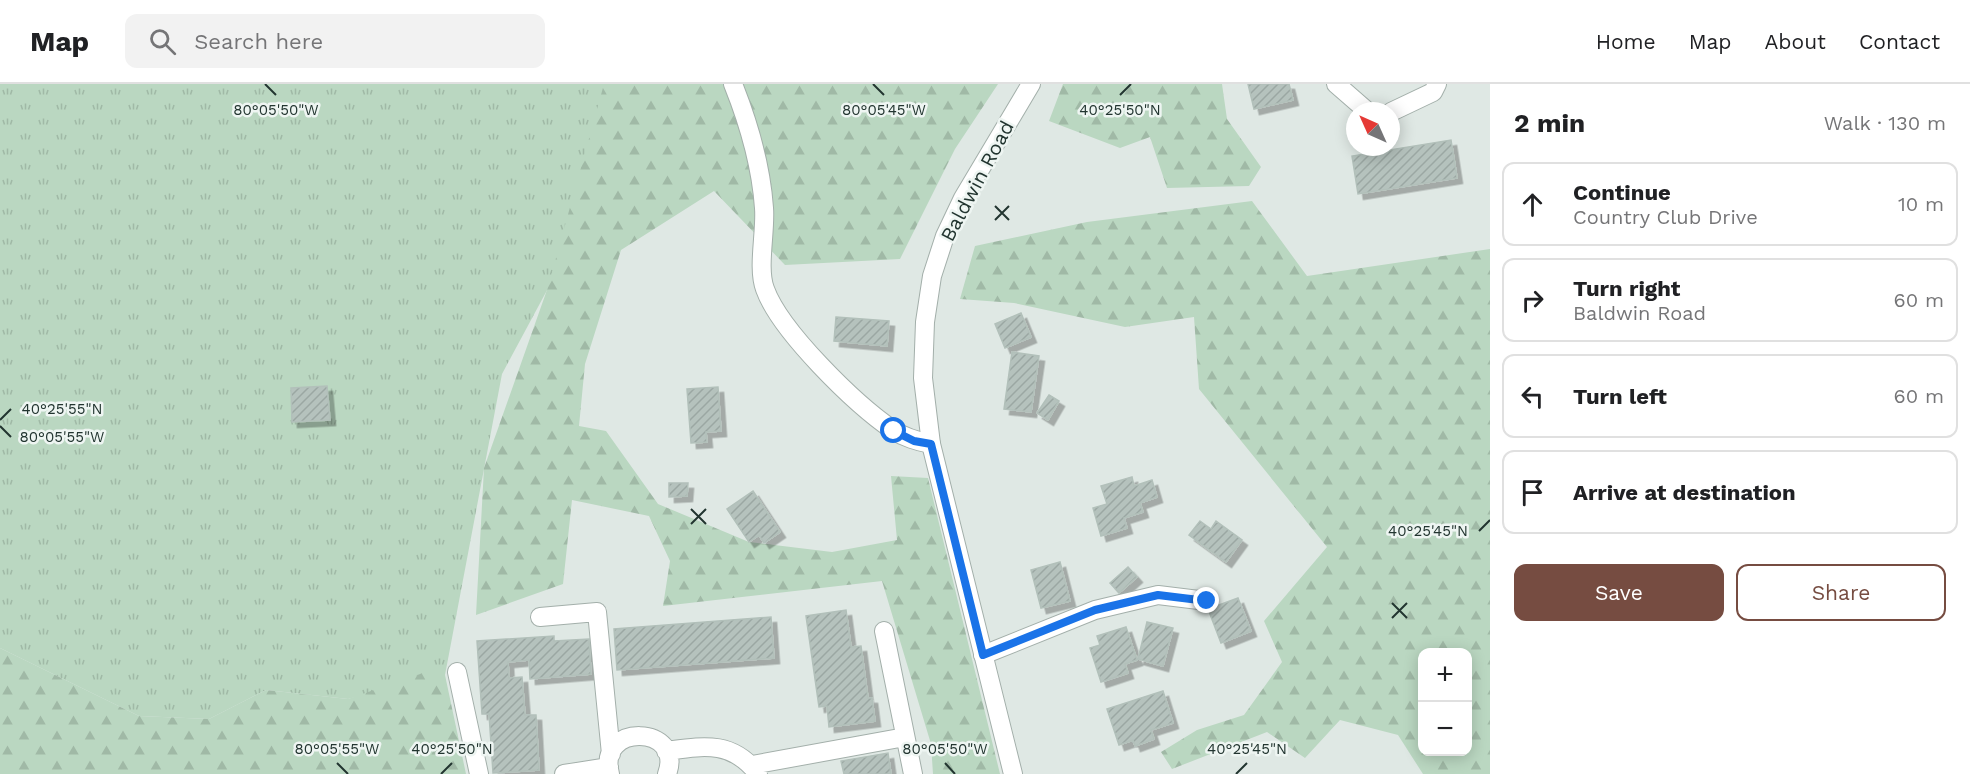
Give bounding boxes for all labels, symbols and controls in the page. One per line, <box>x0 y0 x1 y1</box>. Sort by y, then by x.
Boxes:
search box <box>125 14 545 68</box>
text: Map <box>30 25 89 58</box>
icon: search <box>146 25 179 58</box>
text: Search here <box>194 29 323 54</box>
text: Home <box>1596 29 1656 54</box>
text: Map <box>1689 29 1732 54</box>
text: About <box>1765 29 1826 54</box>
text: Contact <box>1859 29 1940 54</box>
text: 80°05'50"W <box>233 101 319 119</box>
text: 80°05'45"W <box>842 101 926 119</box>
text: 40°25'50"N <box>1079 101 1161 119</box>
north arrow <box>1346 102 1400 156</box>
text: 2 min <box>1514 108 1585 138</box>
text: Walk · 130 m <box>1824 111 1946 135</box>
street label: Baldwin Road <box>935 117 1019 245</box>
text: Continue <box>1573 180 1671 205</box>
icon: ahead <box>1516 188 1549 221</box>
text: 10 m <box>1898 192 1944 216</box>
text: Country Club Drive <box>1573 205 1758 229</box>
text: Turn right <box>1573 276 1680 301</box>
icon: right <box>1516 284 1549 317</box>
text: 60 m <box>1894 288 1944 312</box>
text: Baldwin Road <box>1573 301 1706 325</box>
icon: left <box>1516 380 1549 413</box>
text: Turn left <box>1573 384 1667 409</box>
text: 60 m <box>1894 384 1944 408</box>
text: 40°25'55"N <box>22 400 102 418</box>
route start <box>880 417 906 443</box>
text: 80°05'55"W <box>20 428 104 446</box>
icon: arrive <box>1516 476 1549 509</box>
text: Arrive at destination <box>1573 480 1796 505</box>
text: 40°25'45"N <box>1388 522 1468 540</box>
button: Save <box>1514 564 1724 621</box>
button: Share <box>1736 564 1946 621</box>
route end <box>1193 587 1219 613</box>
map controls <box>1418 648 1472 756</box>
button: + <box>1418 648 1472 702</box>
button: − <box>1418 702 1472 756</box>
text: 80°05'55"W <box>295 740 379 758</box>
text: 40°25'50"N <box>411 740 493 758</box>
text: 80°05'50"W <box>902 740 988 758</box>
text: 40°25'45"N <box>1207 740 1287 758</box>

